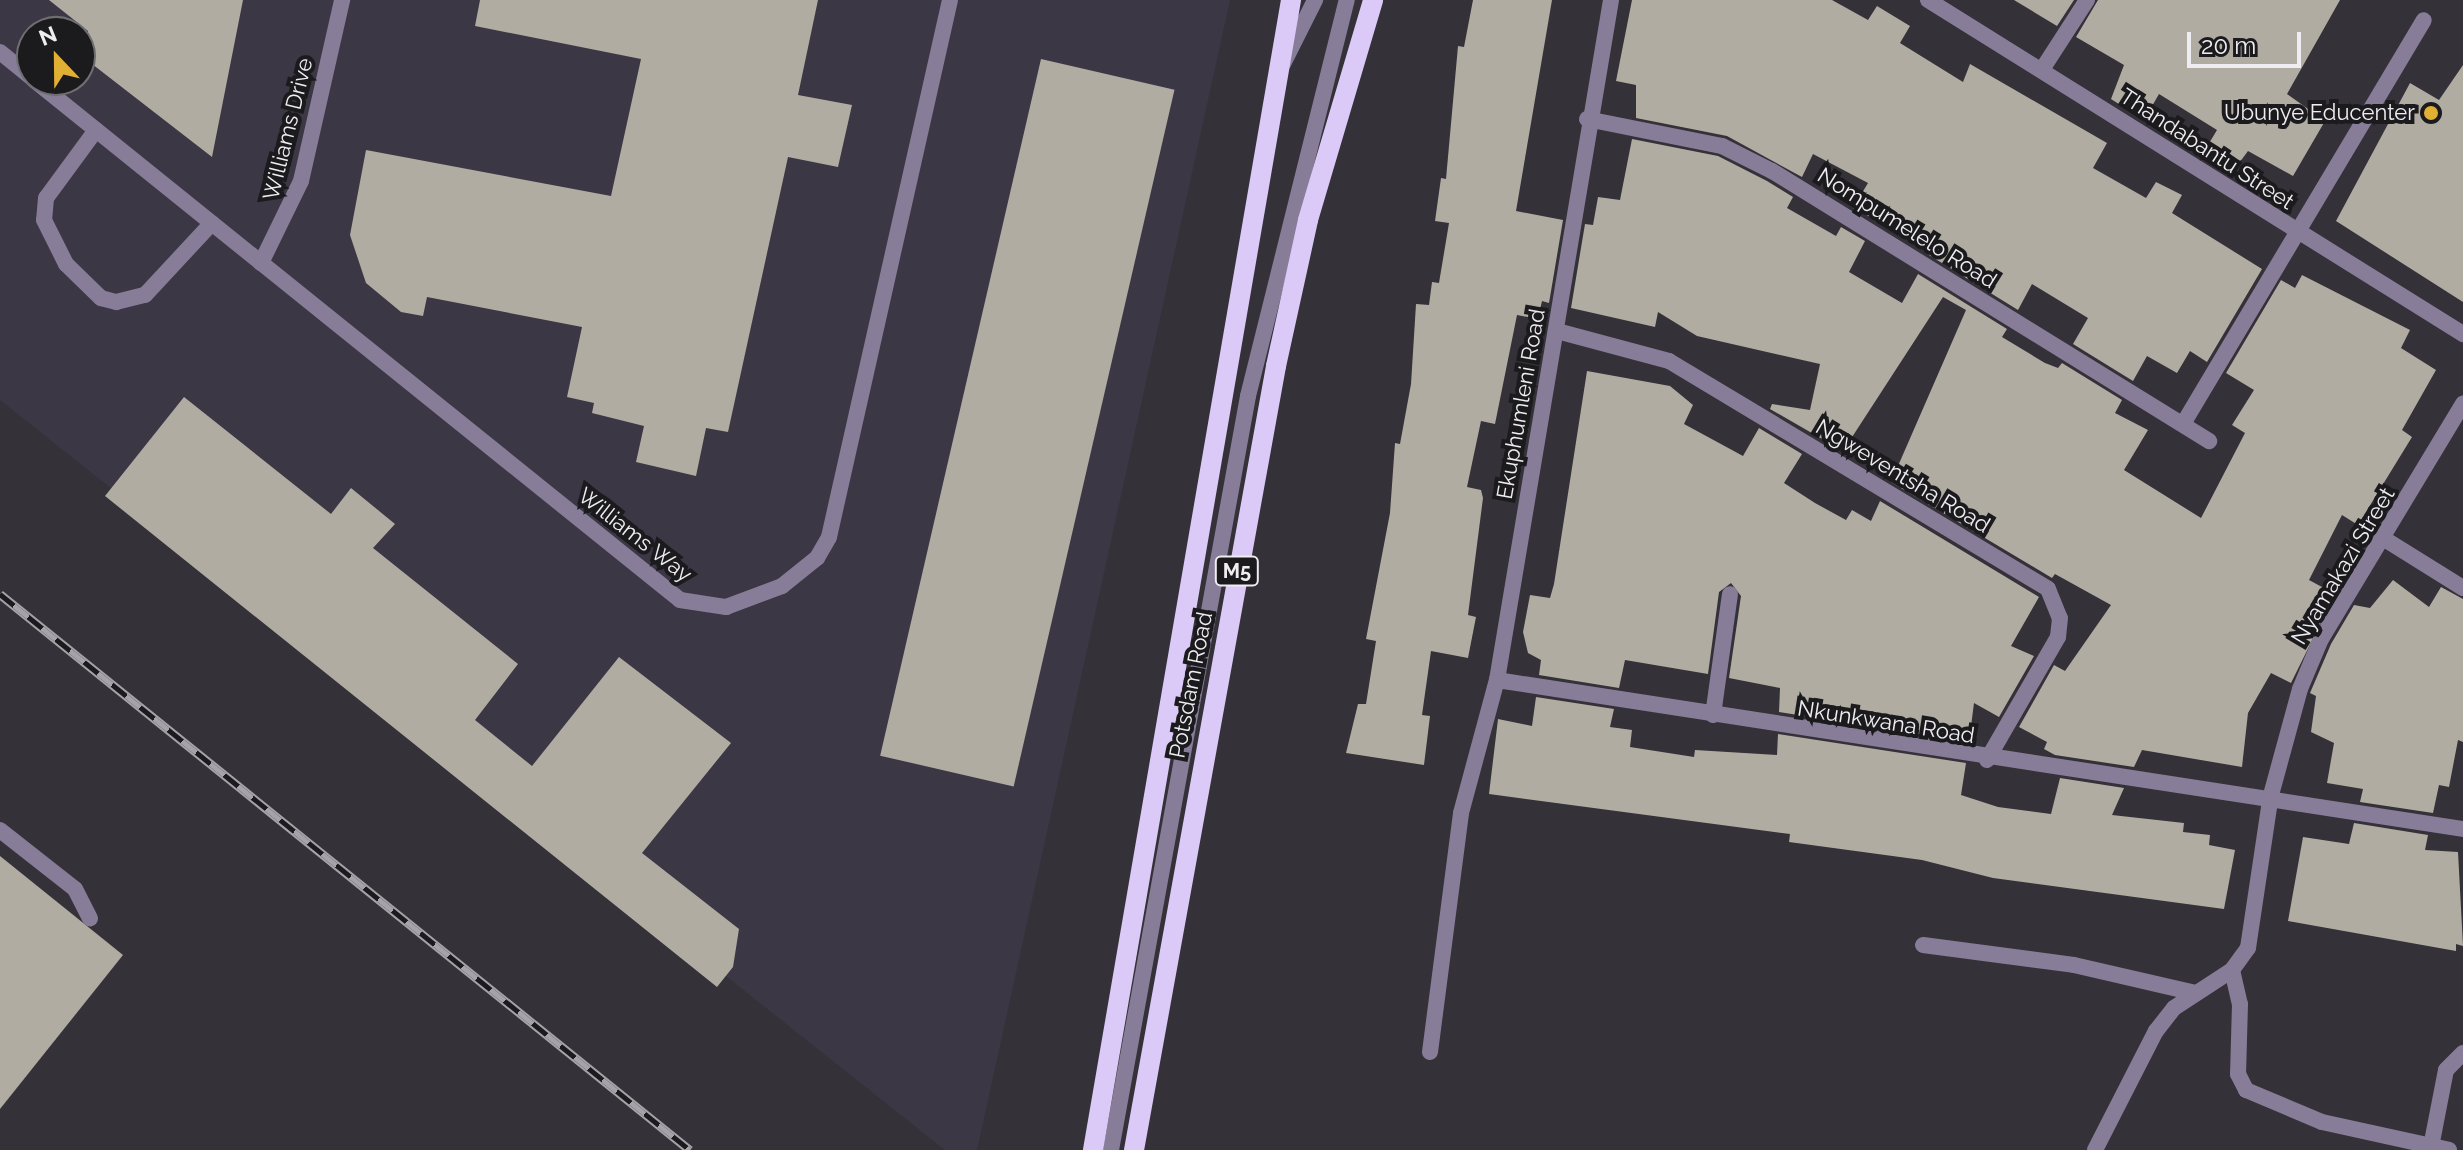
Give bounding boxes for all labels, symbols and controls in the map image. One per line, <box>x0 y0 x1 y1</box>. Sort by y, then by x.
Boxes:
north arrow <box>16 16 96 96</box>
scale bar <box>2191 16 2305 66</box>
text: N <box>35 20 60 51</box>
text: 20 m <box>2201 31 2256 60</box>
street label: Williams Drive <box>258 55 318 203</box>
street label: Thandabantu Street <box>2115 83 2299 215</box>
place label: Ubunye Educenter <box>2224 100 2415 126</box>
marker: Ubunye Educenter <box>2422 104 2440 122</box>
street label: Nompumelelo Road <box>1813 162 2001 294</box>
street label: Ekuphumleni Road <box>1491 307 1551 501</box>
street label: Ngweventsha Road <box>1811 414 1995 538</box>
street label: Williams Way <box>572 482 698 588</box>
street label: Nyamakazi Street <box>2286 483 2400 649</box>
road number: M5 <box>1213 555 1261 587</box>
street label: Potsdam Road <box>1164 610 1218 760</box>
street label: Nkunkwana Road <box>1796 695 1976 749</box>

